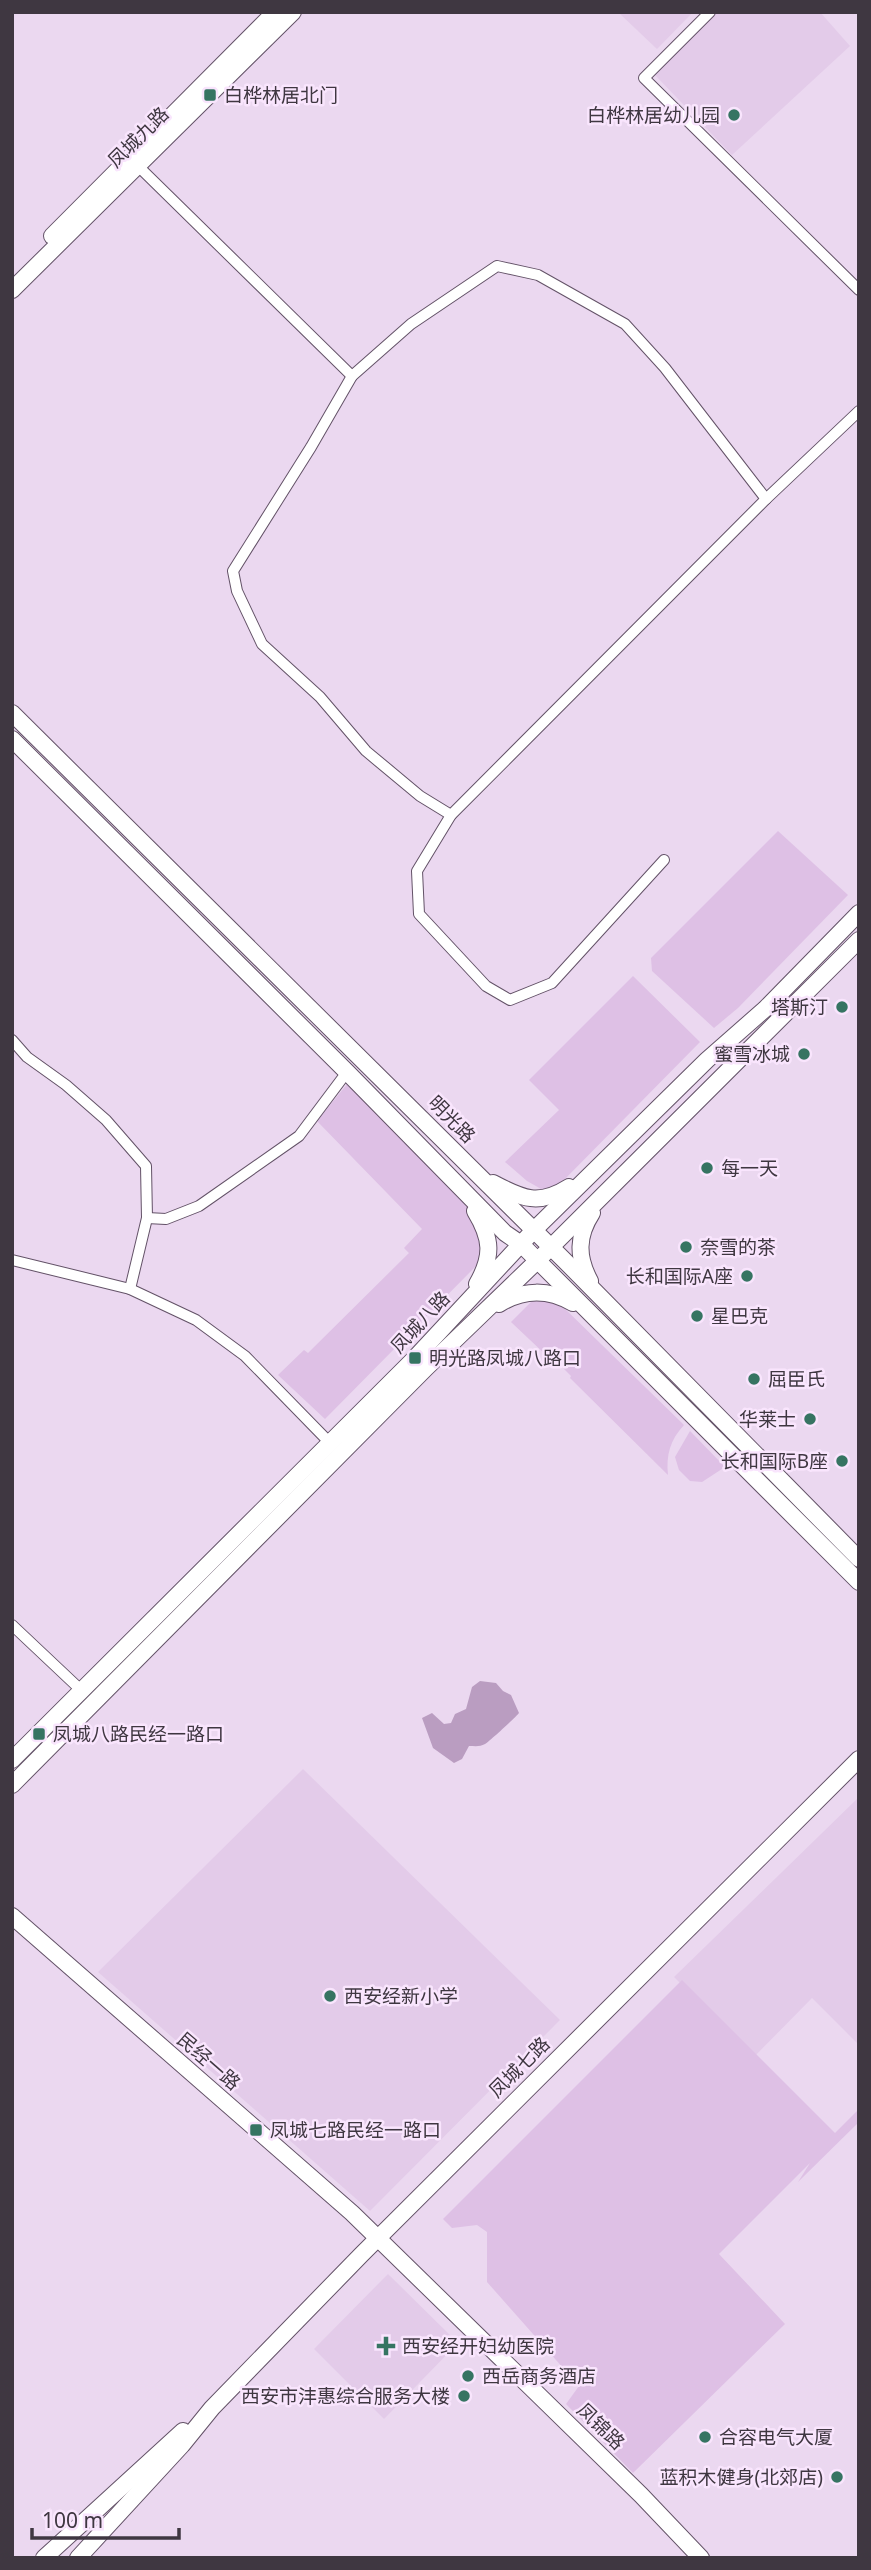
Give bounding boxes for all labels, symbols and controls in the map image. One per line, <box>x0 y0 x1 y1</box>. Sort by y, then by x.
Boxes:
place label: 白桦林居北门 <box>224 82 338 108</box>
marker: 白桦林居北门 <box>202 87 218 103</box>
street label: 凤城九路 <box>102 101 174 173</box>
place label: 白桦林居幼儿园 <box>587 102 720 128</box>
marker: 白桦林居幼儿园 <box>726 107 742 123</box>
place label: 塔斯汀 <box>771 994 828 1020</box>
marker: 塔斯汀 <box>834 999 850 1015</box>
place label: 蜜雪冰城 <box>714 1041 790 1067</box>
marker: 蜜雪冰城 <box>796 1046 812 1062</box>
street label: 明光路 <box>423 1090 481 1148</box>
place label: 每一天 <box>721 1155 778 1181</box>
marker: 每一天 <box>699 1160 715 1176</box>
place label: 奈雪的茶 <box>700 1234 776 1260</box>
marker: 奈雪的茶 <box>678 1239 694 1255</box>
place label: 长和国际A座 <box>626 1263 733 1289</box>
marker: 长和国际A座 <box>739 1268 755 1284</box>
street label: 凤城八路 <box>385 1285 455 1359</box>
place label: 星巴克 <box>711 1303 768 1329</box>
marker: 星巴克 <box>689 1308 705 1324</box>
place label: 明光路凤城八路口 <box>429 1345 581 1371</box>
marker: 明光路凤城八路口 <box>407 1350 423 1366</box>
place label: 屈臣氏 <box>768 1366 825 1392</box>
marker: 屈臣氏 <box>746 1371 762 1387</box>
place label: 华莱士 <box>739 1406 796 1432</box>
marker: 华莱士 <box>802 1411 818 1427</box>
place label: 长和国际B座 <box>721 1448 828 1474</box>
marker: 长和国际B座 <box>834 1453 850 1469</box>
place label: 凤城八路民经一路口 <box>53 1721 224 1747</box>
marker: 凤城八路民经一路口 <box>31 1726 47 1742</box>
place label: 西安经新小学 <box>344 1983 458 2009</box>
marker: 西安经新小学 <box>322 1988 338 2004</box>
street label: 民经一路 <box>172 2026 246 2096</box>
street label: 凤城七路 <box>483 2031 555 2103</box>
place label: 凤城七路民经一路口 <box>270 2117 441 2143</box>
marker: 凤城七路民经一路口 <box>248 2122 264 2138</box>
place label: 西安经开妇幼医院 <box>402 2333 554 2359</box>
marker: 西安经开妇幼医院 <box>376 2336 396 2356</box>
place label: 西岳商务酒店 <box>482 2363 596 2389</box>
marker: 西岳商务酒店 <box>460 2368 476 2384</box>
place label: 西安市沣惠综合服务大楼 <box>241 2383 450 2409</box>
marker: 西安市沣惠综合服务大楼 <box>456 2388 472 2404</box>
street label: 凤锦路 <box>571 2397 631 2455</box>
place label: 合容电气大厦 <box>719 2424 833 2450</box>
marker: 合容电气大厦 <box>697 2429 713 2445</box>
place label: 蓝积木健身(北郊店) <box>660 2464 823 2490</box>
marker: 蓝积木健身(北郊店) <box>829 2469 845 2485</box>
scale bar <box>32 2496 178 2540</box>
text: 100 m <box>42 2506 103 2534</box>

